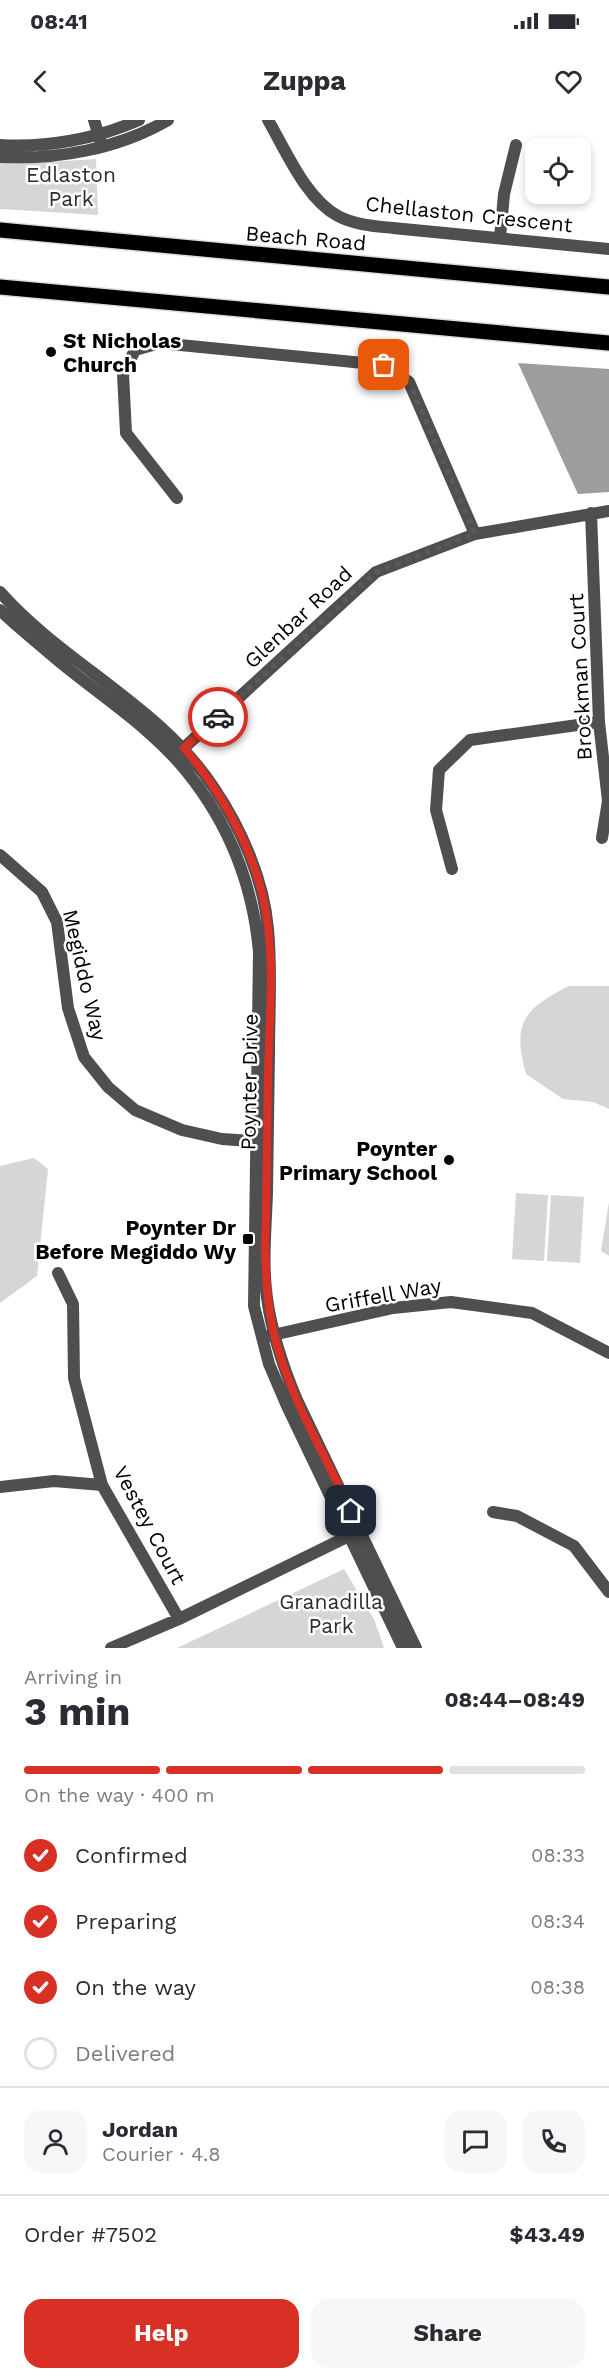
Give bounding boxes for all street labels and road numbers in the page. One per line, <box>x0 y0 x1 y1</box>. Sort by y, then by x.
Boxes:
street label: Chellaston Crescent <box>364 191 574 237</box>
street label: Beach Road <box>245 220 367 256</box>
street label: Glenbar Road <box>239 561 357 673</box>
street label: Brockman Court <box>563 593 597 761</box>
street label: Megiddo Way <box>58 907 112 1043</box>
street label: Poynter Drive <box>235 1013 263 1151</box>
street label: Griffell Way <box>323 1272 443 1318</box>
street label: Vestey Court <box>108 1462 192 1589</box>

